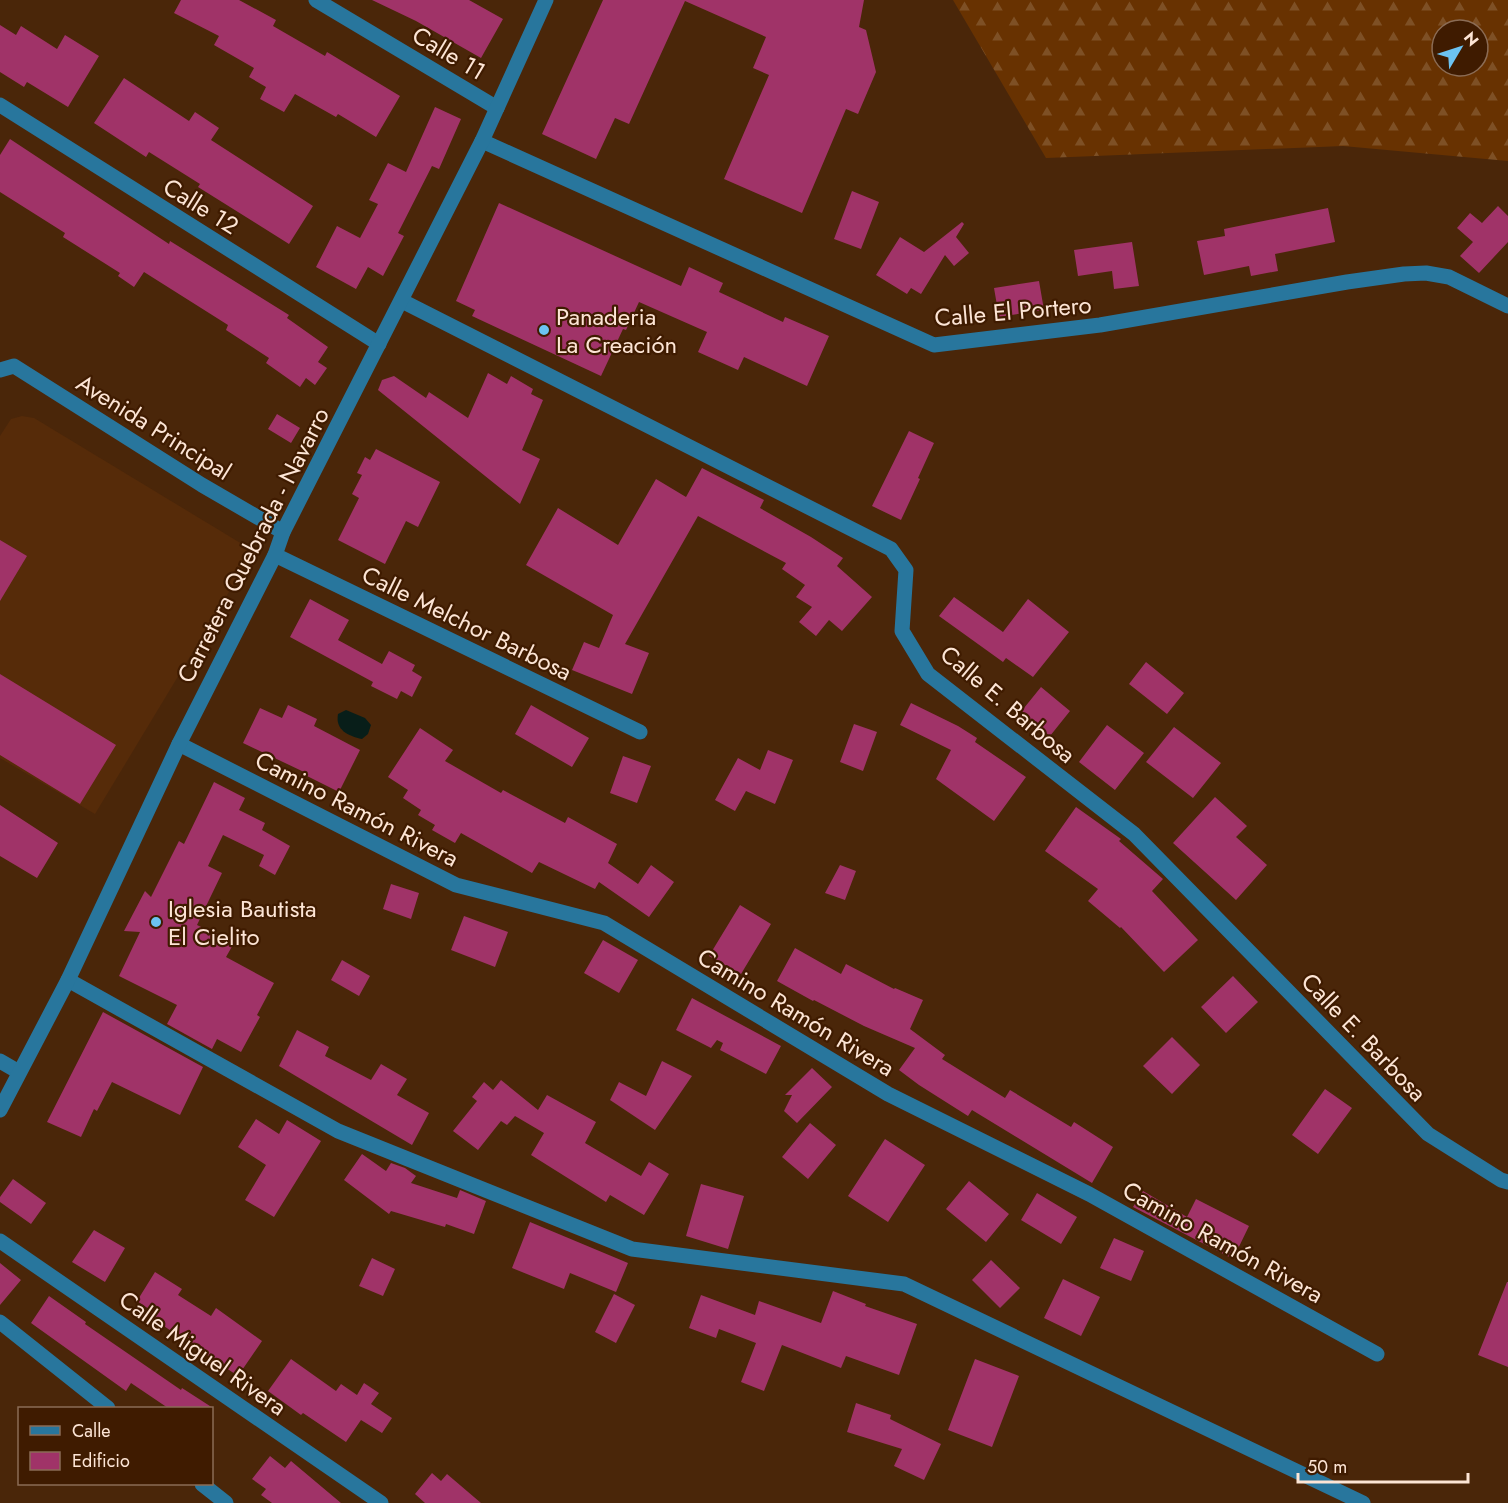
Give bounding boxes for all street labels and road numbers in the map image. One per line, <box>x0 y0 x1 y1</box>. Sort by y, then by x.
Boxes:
street label: Calle 11 <box>406 17 492 89</box>
street label: Calle 12 <box>157 169 245 243</box>
street label: Calle El Portero <box>933 287 1093 335</box>
street label: Avenida Principal <box>70 365 238 489</box>
street label: Carretera Quebrada - Navarro <box>168 401 338 689</box>
street label: Calle Melchor Barbosa <box>356 557 578 689</box>
street label: Calle E. Barbosa <box>933 637 1083 771</box>
street label: Camino Ramón Rivera <box>249 742 465 876</box>
street label: Camino Ramón Rivera <box>691 939 901 1085</box>
street label: Calle E. Barbosa <box>1293 965 1435 1109</box>
street label: Camino Ramón Rivera <box>1116 1172 1330 1312</box>
street label: Calle Miguel Rivera <box>112 1282 294 1424</box>

